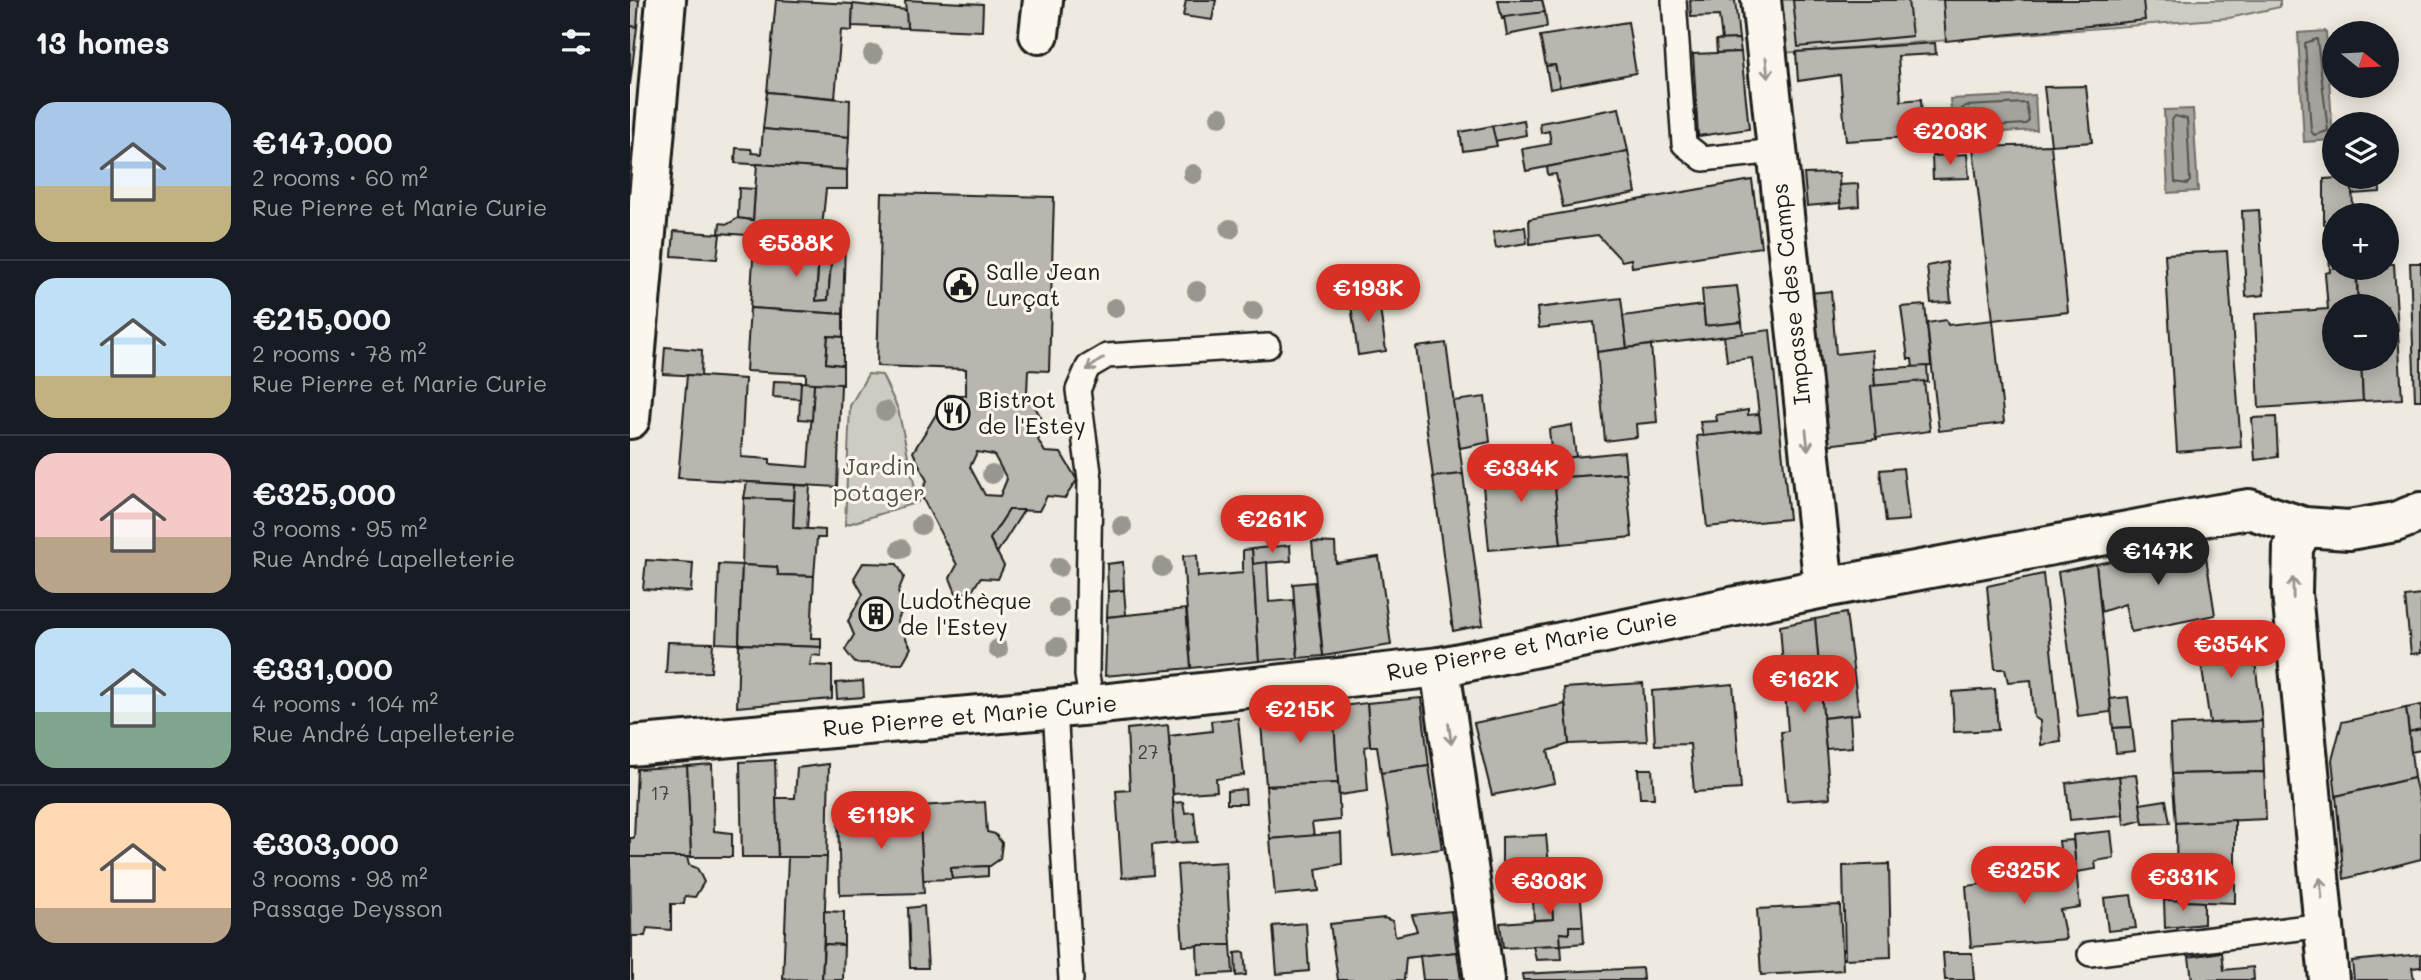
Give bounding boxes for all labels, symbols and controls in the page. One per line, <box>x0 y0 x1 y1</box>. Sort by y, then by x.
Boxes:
north arrow <box>2322 21 2399 98</box>
map controls <box>2322 21 2399 371</box>
text: 13 homes <box>35 22 170 62</box>
icon: filters <box>557 23 595 61</box>
one-way arrow <box>1761 56 1774 79</box>
pin: €203K <box>1901 108 1999 167</box>
button: layers <box>2322 112 2399 189</box>
text: €203K <box>1912 115 1988 145</box>
text: €147,000 <box>252 122 392 162</box>
icon: home <box>91 130 175 214</box>
text: 2 rooms · 60 m² <box>252 162 428 192</box>
street label: Impasse des Camps <box>1763 182 1817 406</box>
text: Rue Pierre et Marie Curie <box>252 192 547 222</box>
button: + <box>2322 203 2399 280</box>
pin: €588K <box>747 219 845 279</box>
text: €588K <box>758 227 834 257</box>
place label: Salle Jean Lurçat <box>986 256 1100 312</box>
pin: €193K <box>1319 264 1417 324</box>
public building icon: Salle Jean Lurçat <box>942 266 980 304</box>
text: €193K <box>1332 272 1404 302</box>
button: − <box>2322 294 2399 371</box>
text: €215,000 <box>252 298 391 338</box>
icon: home <box>91 306 175 390</box>
text: 2 rooms · 78 m² <box>252 338 426 368</box>
one-way arrow <box>1086 356 1105 371</box>
text: Rue Pierre et Marie Curie <box>252 368 547 398</box>
place label: Bistrot de l'Estey <box>978 384 1086 440</box>
restaurant icon: Bistrot de l'Estey <box>934 394 972 432</box>
one-way arrow <box>1800 429 1813 451</box>
pin: €334K <box>1472 444 1570 504</box>
park label: Jardin potager <box>833 451 925 507</box>
text: €334K <box>1483 452 1559 482</box>
text: €325,000 <box>252 473 396 513</box>
icon: home <box>91 481 175 565</box>
pin: €261K <box>1223 496 1321 555</box>
text: €261K <box>1237 503 1307 533</box>
text: 3 rooms · 95 m² <box>252 513 427 543</box>
pin: €147K <box>2109 528 2207 587</box>
text: €147K <box>2122 535 2194 565</box>
text: Rue André Lapelleterie <box>252 543 515 573</box>
one-way arrow <box>2286 577 2300 600</box>
place label: Ludothèque de l'Estey <box>900 585 1032 641</box>
building icon: Ludothèque de l'Estey <box>857 595 895 633</box>
street label: Rue Pierre et Marie Curie <box>1384 601 1680 687</box>
pin: €354K <box>2182 620 2280 680</box>
text: €354K <box>2193 628 2269 658</box>
text: €331,000 <box>252 648 393 688</box>
icon: home <box>91 656 175 740</box>
pin: €162K <box>1755 656 1853 715</box>
text: €162K <box>1769 663 1839 693</box>
pin: €215K <box>1251 686 1349 745</box>
street label: Rue Pierre et Marie Curie <box>822 687 1118 743</box>
text: 4 rooms · 104 m² <box>252 688 438 718</box>
text: €215K <box>1265 693 1335 723</box>
text: Rue André Lapelleterie <box>252 718 515 748</box>
one-way arrow <box>1443 722 1456 745</box>
house number: 27 <box>1137 739 1159 764</box>
house number: 17 <box>650 780 670 805</box>
pin: €119K <box>832 792 930 851</box>
text: €119K <box>847 799 915 829</box>
text: €303,000 <box>252 823 399 863</box>
icon: home <box>91 831 175 915</box>
pin: €325K <box>1975 846 2073 906</box>
pin: €331K <box>2134 853 2232 913</box>
text: €325K <box>1987 854 2061 884</box>
pin: €303K <box>1500 858 1598 917</box>
text: €331K <box>2147 861 2219 891</box>
text: 3 rooms · 98 m² <box>252 863 428 893</box>
text: €303K <box>1511 865 1587 895</box>
one-way arrow <box>2314 877 2327 899</box>
text: Passage Deysson <box>252 893 443 923</box>

